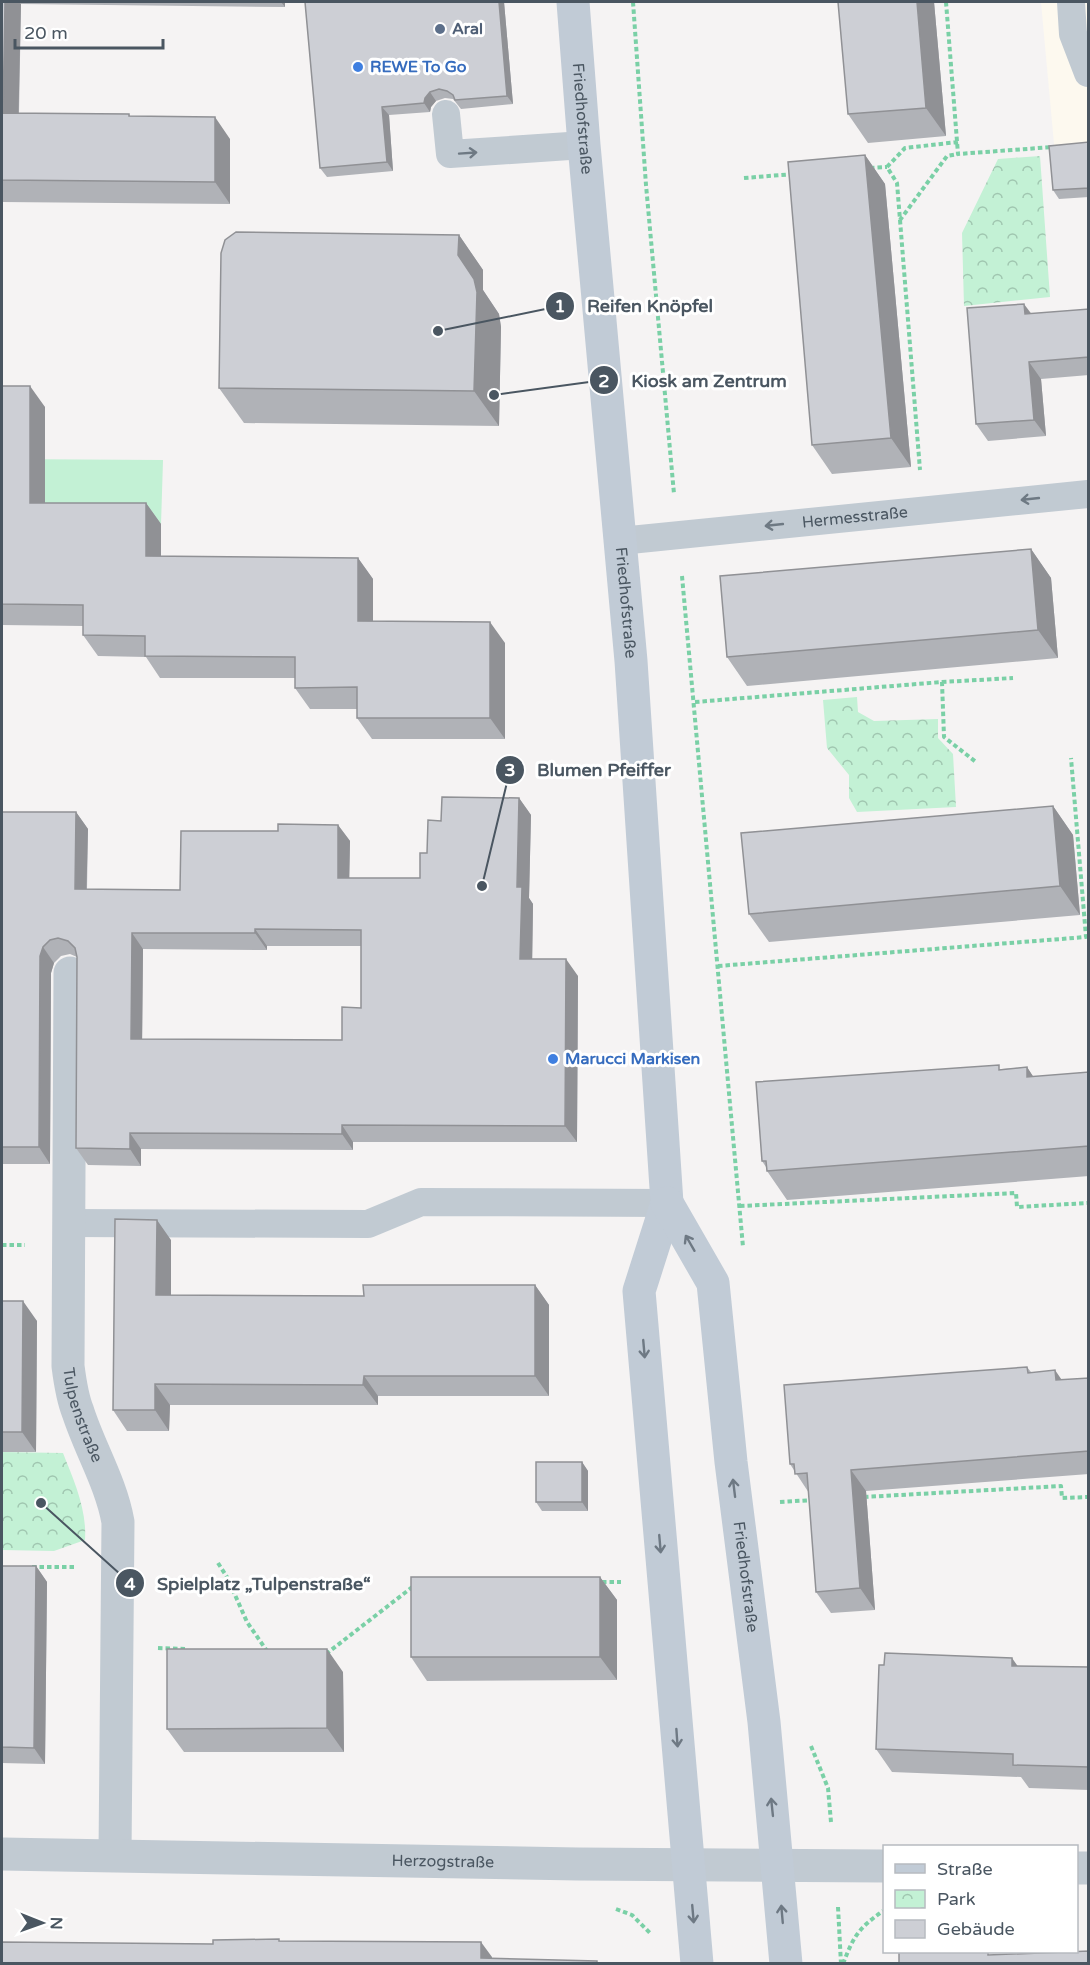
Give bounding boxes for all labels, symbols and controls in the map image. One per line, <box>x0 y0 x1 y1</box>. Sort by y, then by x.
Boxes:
scale bar <box>15 12 164 50</box>
place label: Aral <box>452 19 483 39</box>
text: 20 m <box>24 22 68 44</box>
marker: Aral <box>433 22 447 36</box>
place label: REWE To Go <box>370 57 467 77</box>
marker: REWE To Go <box>351 60 365 74</box>
street label: Friedhofstraße <box>568 62 597 175</box>
one-way arrow <box>457 147 477 158</box>
callout: Reifen Knöpfel <box>545 288 725 324</box>
text: 1 <box>554 295 566 317</box>
text: Reifen Knöpfel <box>587 295 713 317</box>
callout: Kiosk am Zentrum <box>589 362 799 398</box>
text: 2 <box>598 370 610 392</box>
text: Kiosk am Zentrum <box>631 370 787 392</box>
one-way arrow <box>1021 494 1041 505</box>
street label: Hermesstraße <box>801 502 909 533</box>
one-way arrow <box>764 520 784 531</box>
street label: Friedhofstraße <box>611 546 641 659</box>
callout: Blumen Pfeiffer <box>495 752 682 788</box>
text: 3 <box>504 759 516 781</box>
text: Blumen Pfeiffer <box>537 759 672 781</box>
place label: Marucci Markisen <box>565 1049 700 1069</box>
marker: Marucci Markisen <box>546 1052 560 1066</box>
one-way arrow <box>684 1235 696 1252</box>
one-way arrow <box>639 1339 650 1359</box>
street label: Tulpenstraße <box>58 1366 107 1465</box>
one-way arrow <box>729 1479 740 1499</box>
street label: Friedhofstraße <box>729 1520 763 1634</box>
one-way arrow <box>655 1533 666 1553</box>
callout: Spielplatz „Tulpenstraße“ <box>115 1565 383 1601</box>
text: 4 <box>124 1573 136 1595</box>
text: Spielplatz „Tulpenstraße“ <box>157 1573 371 1595</box>
one-way arrow <box>672 1727 683 1747</box>
one-way arrow <box>766 1798 777 1818</box>
legend <box>883 1845 1078 1953</box>
street label: Herzogstraße <box>391 1851 494 1873</box>
text: Straße <box>937 1858 993 1880</box>
text: Park <box>937 1888 976 1910</box>
north arrow <box>12 1893 72 1953</box>
one-way arrow <box>688 1904 699 1924</box>
one-way arrow <box>776 1905 787 1925</box>
text: N <box>46 1917 66 1930</box>
text: Gebäude <box>937 1918 1015 1940</box>

